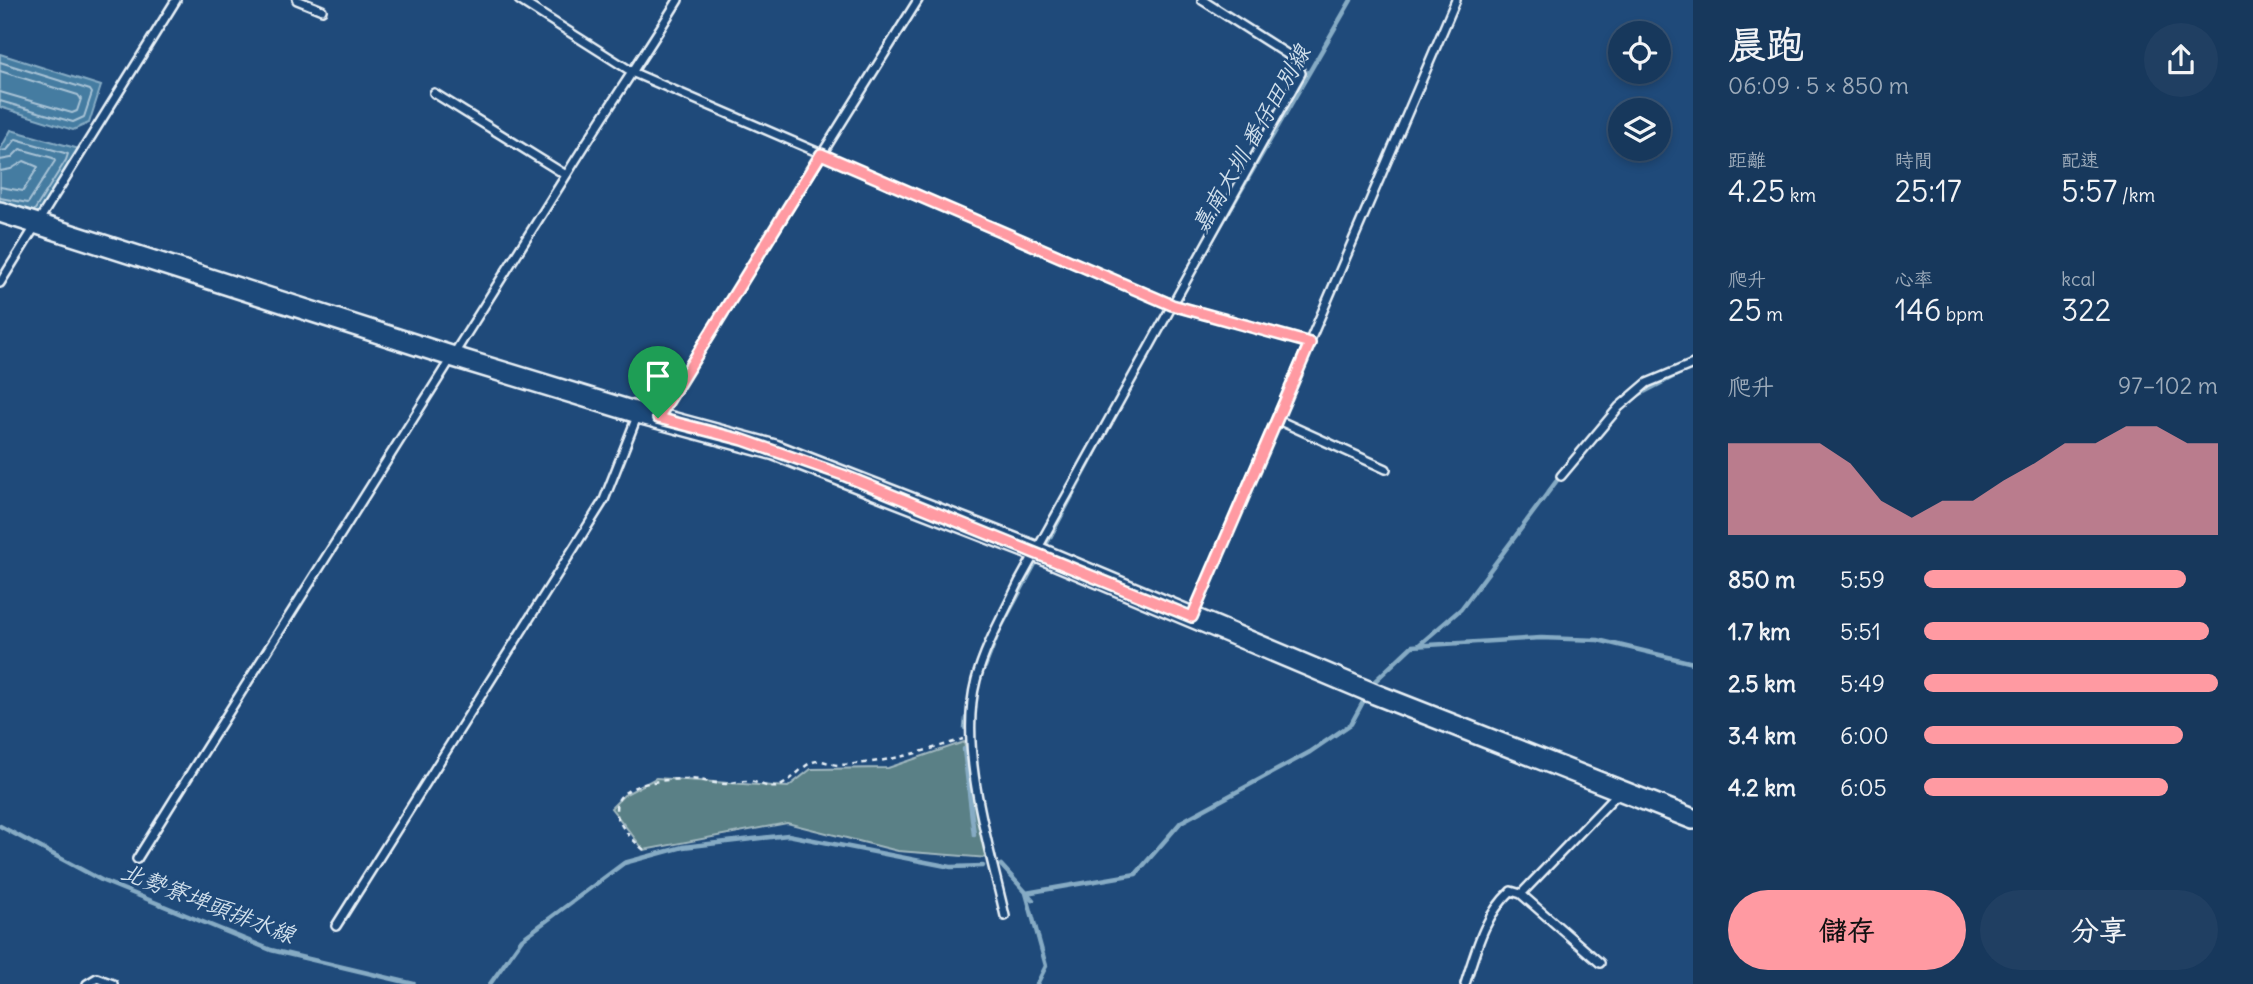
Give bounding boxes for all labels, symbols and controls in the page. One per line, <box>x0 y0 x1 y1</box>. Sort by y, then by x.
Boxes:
map controls <box>1608 21 1671 161</box>
button: locate <box>1608 21 1671 84</box>
text: 晨跑 <box>1728 21 1804 68</box>
button: share <box>2144 23 2218 97</box>
water label: 嘉南大圳 番仔田別線 <box>1185 39 1317 238</box>
text: 06:09 · 5 × 850 m <box>1728 71 1909 100</box>
button: layers <box>1608 98 1671 161</box>
text: 距離 <box>1728 148 1766 172</box>
text: 時間 <box>1895 148 1933 172</box>
text: 配速 <box>2061 148 2099 172</box>
text: 4.25 <box>1728 172 1785 210</box>
text: 25:17 <box>1895 172 1962 210</box>
text: 5:57 <box>2061 172 2117 210</box>
text: km <box>1785 183 1816 207</box>
text: /km <box>2117 183 2155 207</box>
text: 爬升 <box>1728 267 1766 291</box>
text: 心率 <box>1895 267 1933 291</box>
text: kcal <box>2061 267 2096 291</box>
text: 25 <box>1728 291 1762 329</box>
text: 146 <box>1895 291 1941 329</box>
text: 322 <box>2061 291 2111 329</box>
text: m <box>1762 302 1783 326</box>
text: bpm <box>1941 302 1984 326</box>
pin <box>628 346 688 418</box>
icon: arrive <box>639 357 677 395</box>
text: 97–102 m <box>2118 371 2218 400</box>
text: 爬升 <box>1728 372 1774 401</box>
text: 850 m <box>1728 565 1795 594</box>
text: 5:59 <box>1840 565 1885 594</box>
text: 1.7 km <box>1728 617 1791 646</box>
text: 5:51 <box>1840 617 1881 646</box>
text: 2.5 km <box>1728 669 1796 698</box>
text: 5:49 <box>1840 669 1885 698</box>
text: 3.4 km <box>1728 721 1796 750</box>
text: 6:00 <box>1840 721 1889 750</box>
text: 4.2 km <box>1728 773 1796 802</box>
text: 6:05 <box>1840 773 1887 802</box>
water label: 北勢寮埤頭排水線 <box>117 856 300 949</box>
button: 儲存 <box>1728 890 1966 970</box>
button: 分享 <box>1980 890 2218 970</box>

